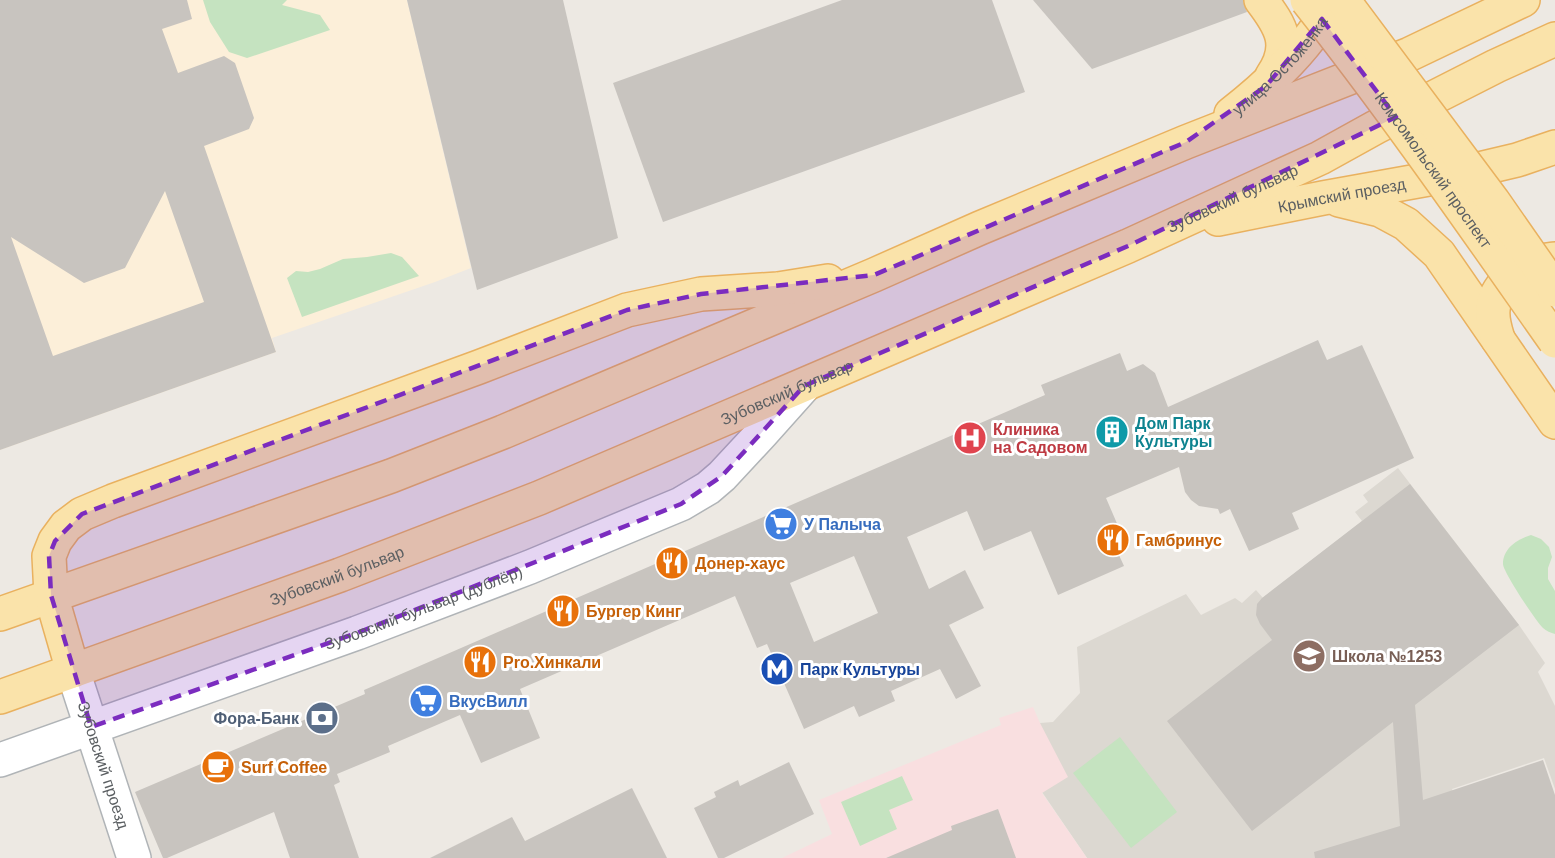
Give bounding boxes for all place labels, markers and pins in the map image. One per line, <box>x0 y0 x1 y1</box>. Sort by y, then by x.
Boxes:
building icon: Дом Парк Культуры <box>1094 414 1130 450</box>
place label: Дом Парк Культуры <box>1135 415 1212 450</box>
hospital icon: Клиника на Садовом <box>952 420 988 456</box>
place label: Клиника на Садовом <box>993 421 1088 456</box>
supermarket icon: У Палыча <box>763 506 799 542</box>
place label: У Палыча <box>804 516 881 533</box>
restaurant icon: Гамбринус <box>1095 522 1131 558</box>
place label: Гамбринус <box>1136 532 1222 549</box>
restaurant icon: Донер-хаус <box>654 545 690 581</box>
place label: Донер-хаус <box>695 555 785 572</box>
restaurant icon: Бургер Кинг <box>545 593 581 629</box>
place label: Бургер Кинг <box>586 603 682 620</box>
school or university icon: Школа №1253 <box>1291 638 1327 674</box>
restaurant icon: Pro.Хинкали <box>462 644 498 680</box>
place label: Школа №1253 <box>1332 648 1442 665</box>
metro station icon: Парк Культуры <box>759 651 795 687</box>
place label: Pro.Хинкали <box>503 654 601 671</box>
place label: Парк Культуры <box>800 661 920 678</box>
supermarket icon: ВкусВилл <box>408 683 444 719</box>
place label: ВкусВилл <box>449 693 528 710</box>
bank icon: Фора-Банк <box>304 700 340 736</box>
place label: Фора-Банк <box>214 710 300 727</box>
cafe icon: Surf Coffee <box>200 749 236 785</box>
place label: Surf Coffee <box>241 759 327 776</box>

